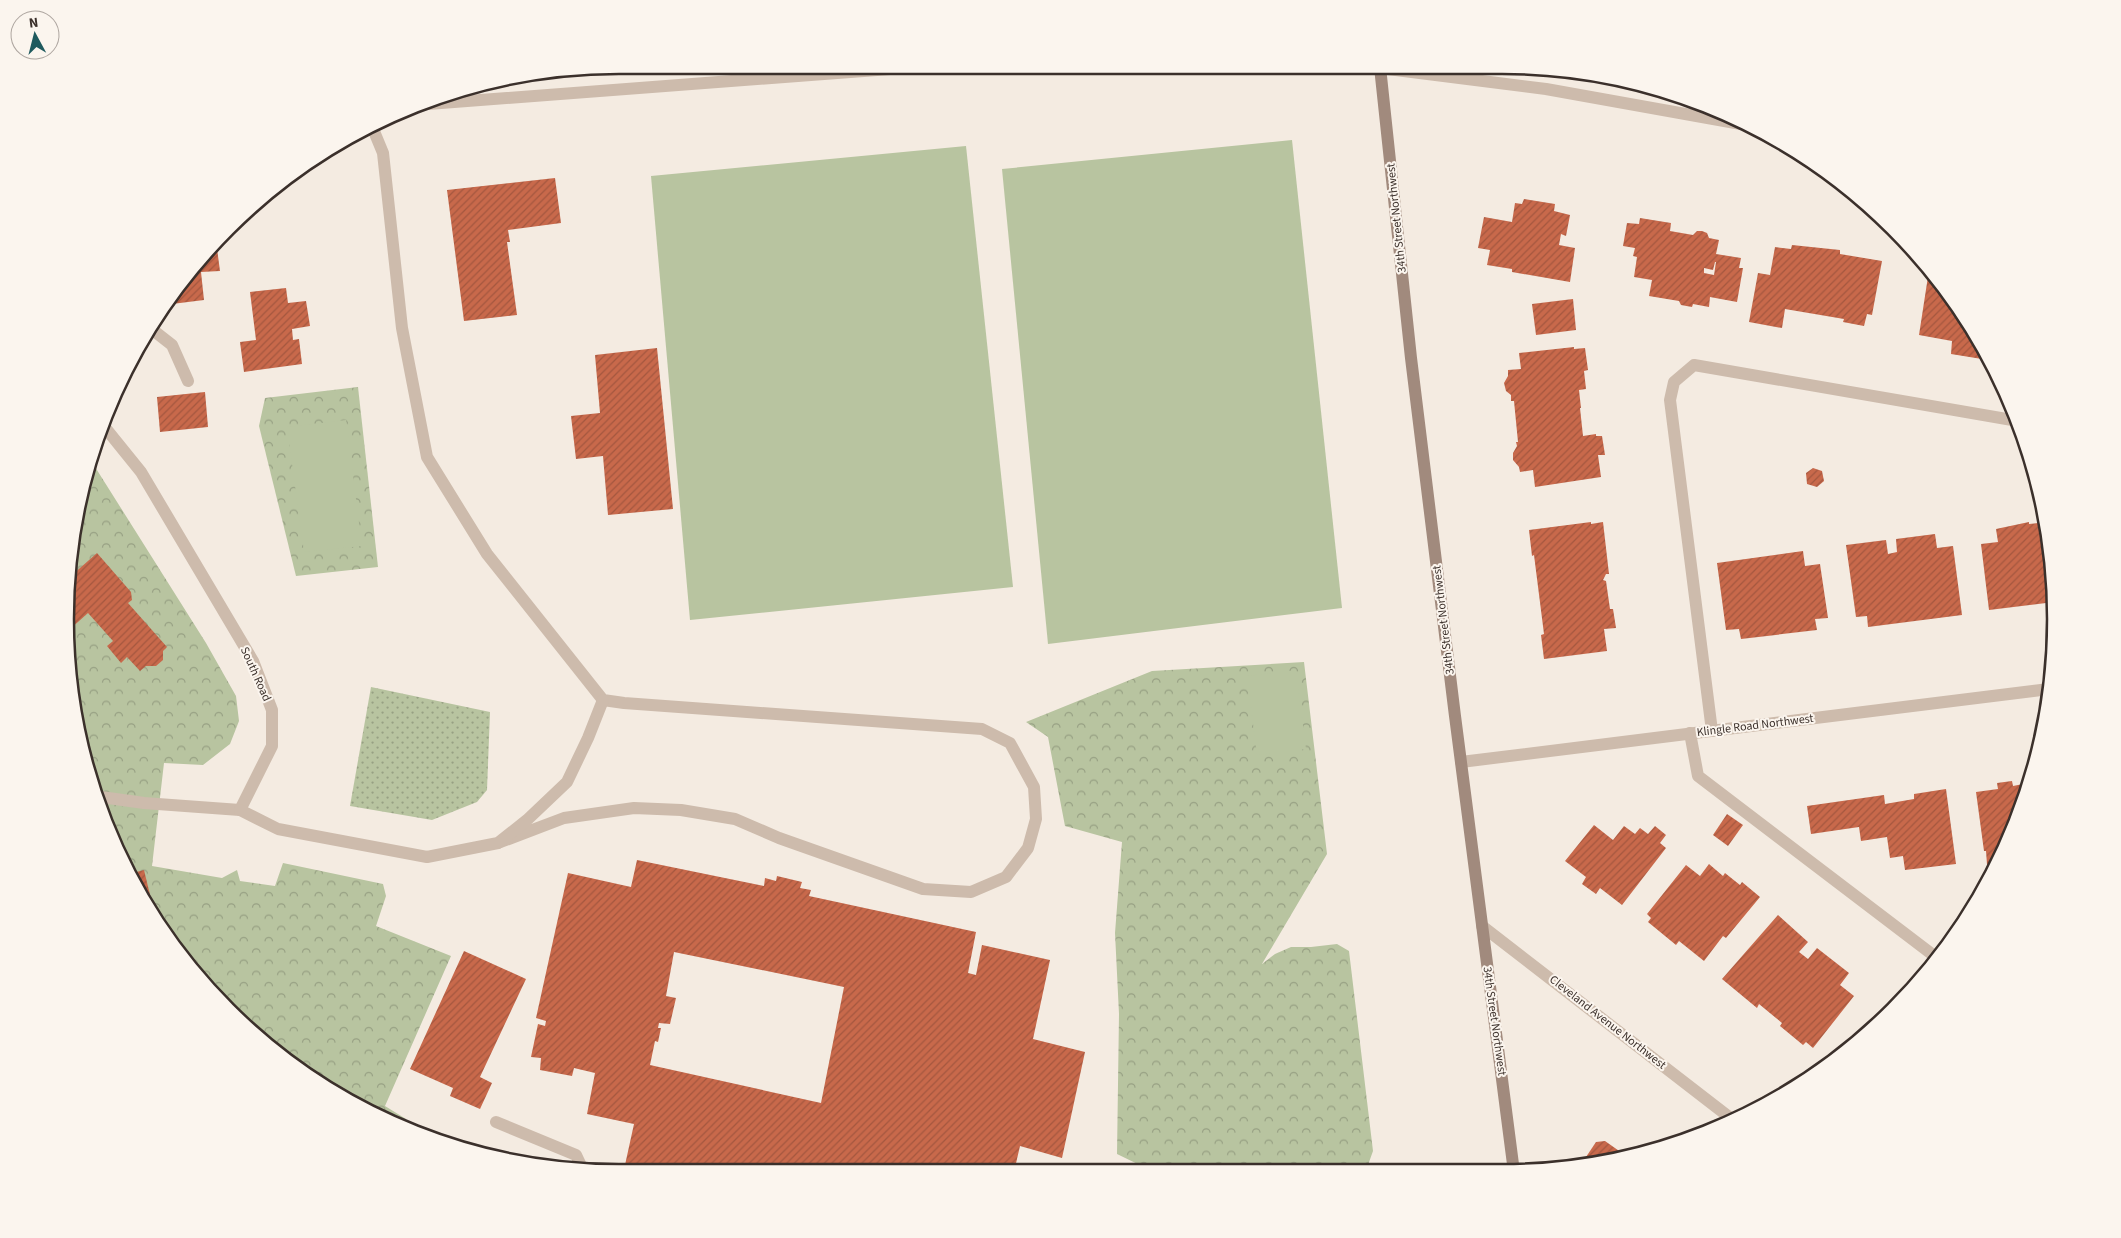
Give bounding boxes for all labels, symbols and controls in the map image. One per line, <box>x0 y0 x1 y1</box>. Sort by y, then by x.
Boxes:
north arrow <box>10 10 60 60</box>
text: N <box>28 13 39 34</box>
street label: 34th Street Northwest <box>1382 162 1411 273</box>
street label: 34th Street Northwest <box>1428 564 1459 675</box>
street label: South Road <box>236 644 275 704</box>
street label: Klingle Road Northwest <box>1696 710 1814 741</box>
street label: 34th Street Northwest <box>1478 966 1511 1077</box>
street label: Cleveland Avenue Northwest <box>1546 971 1670 1073</box>

